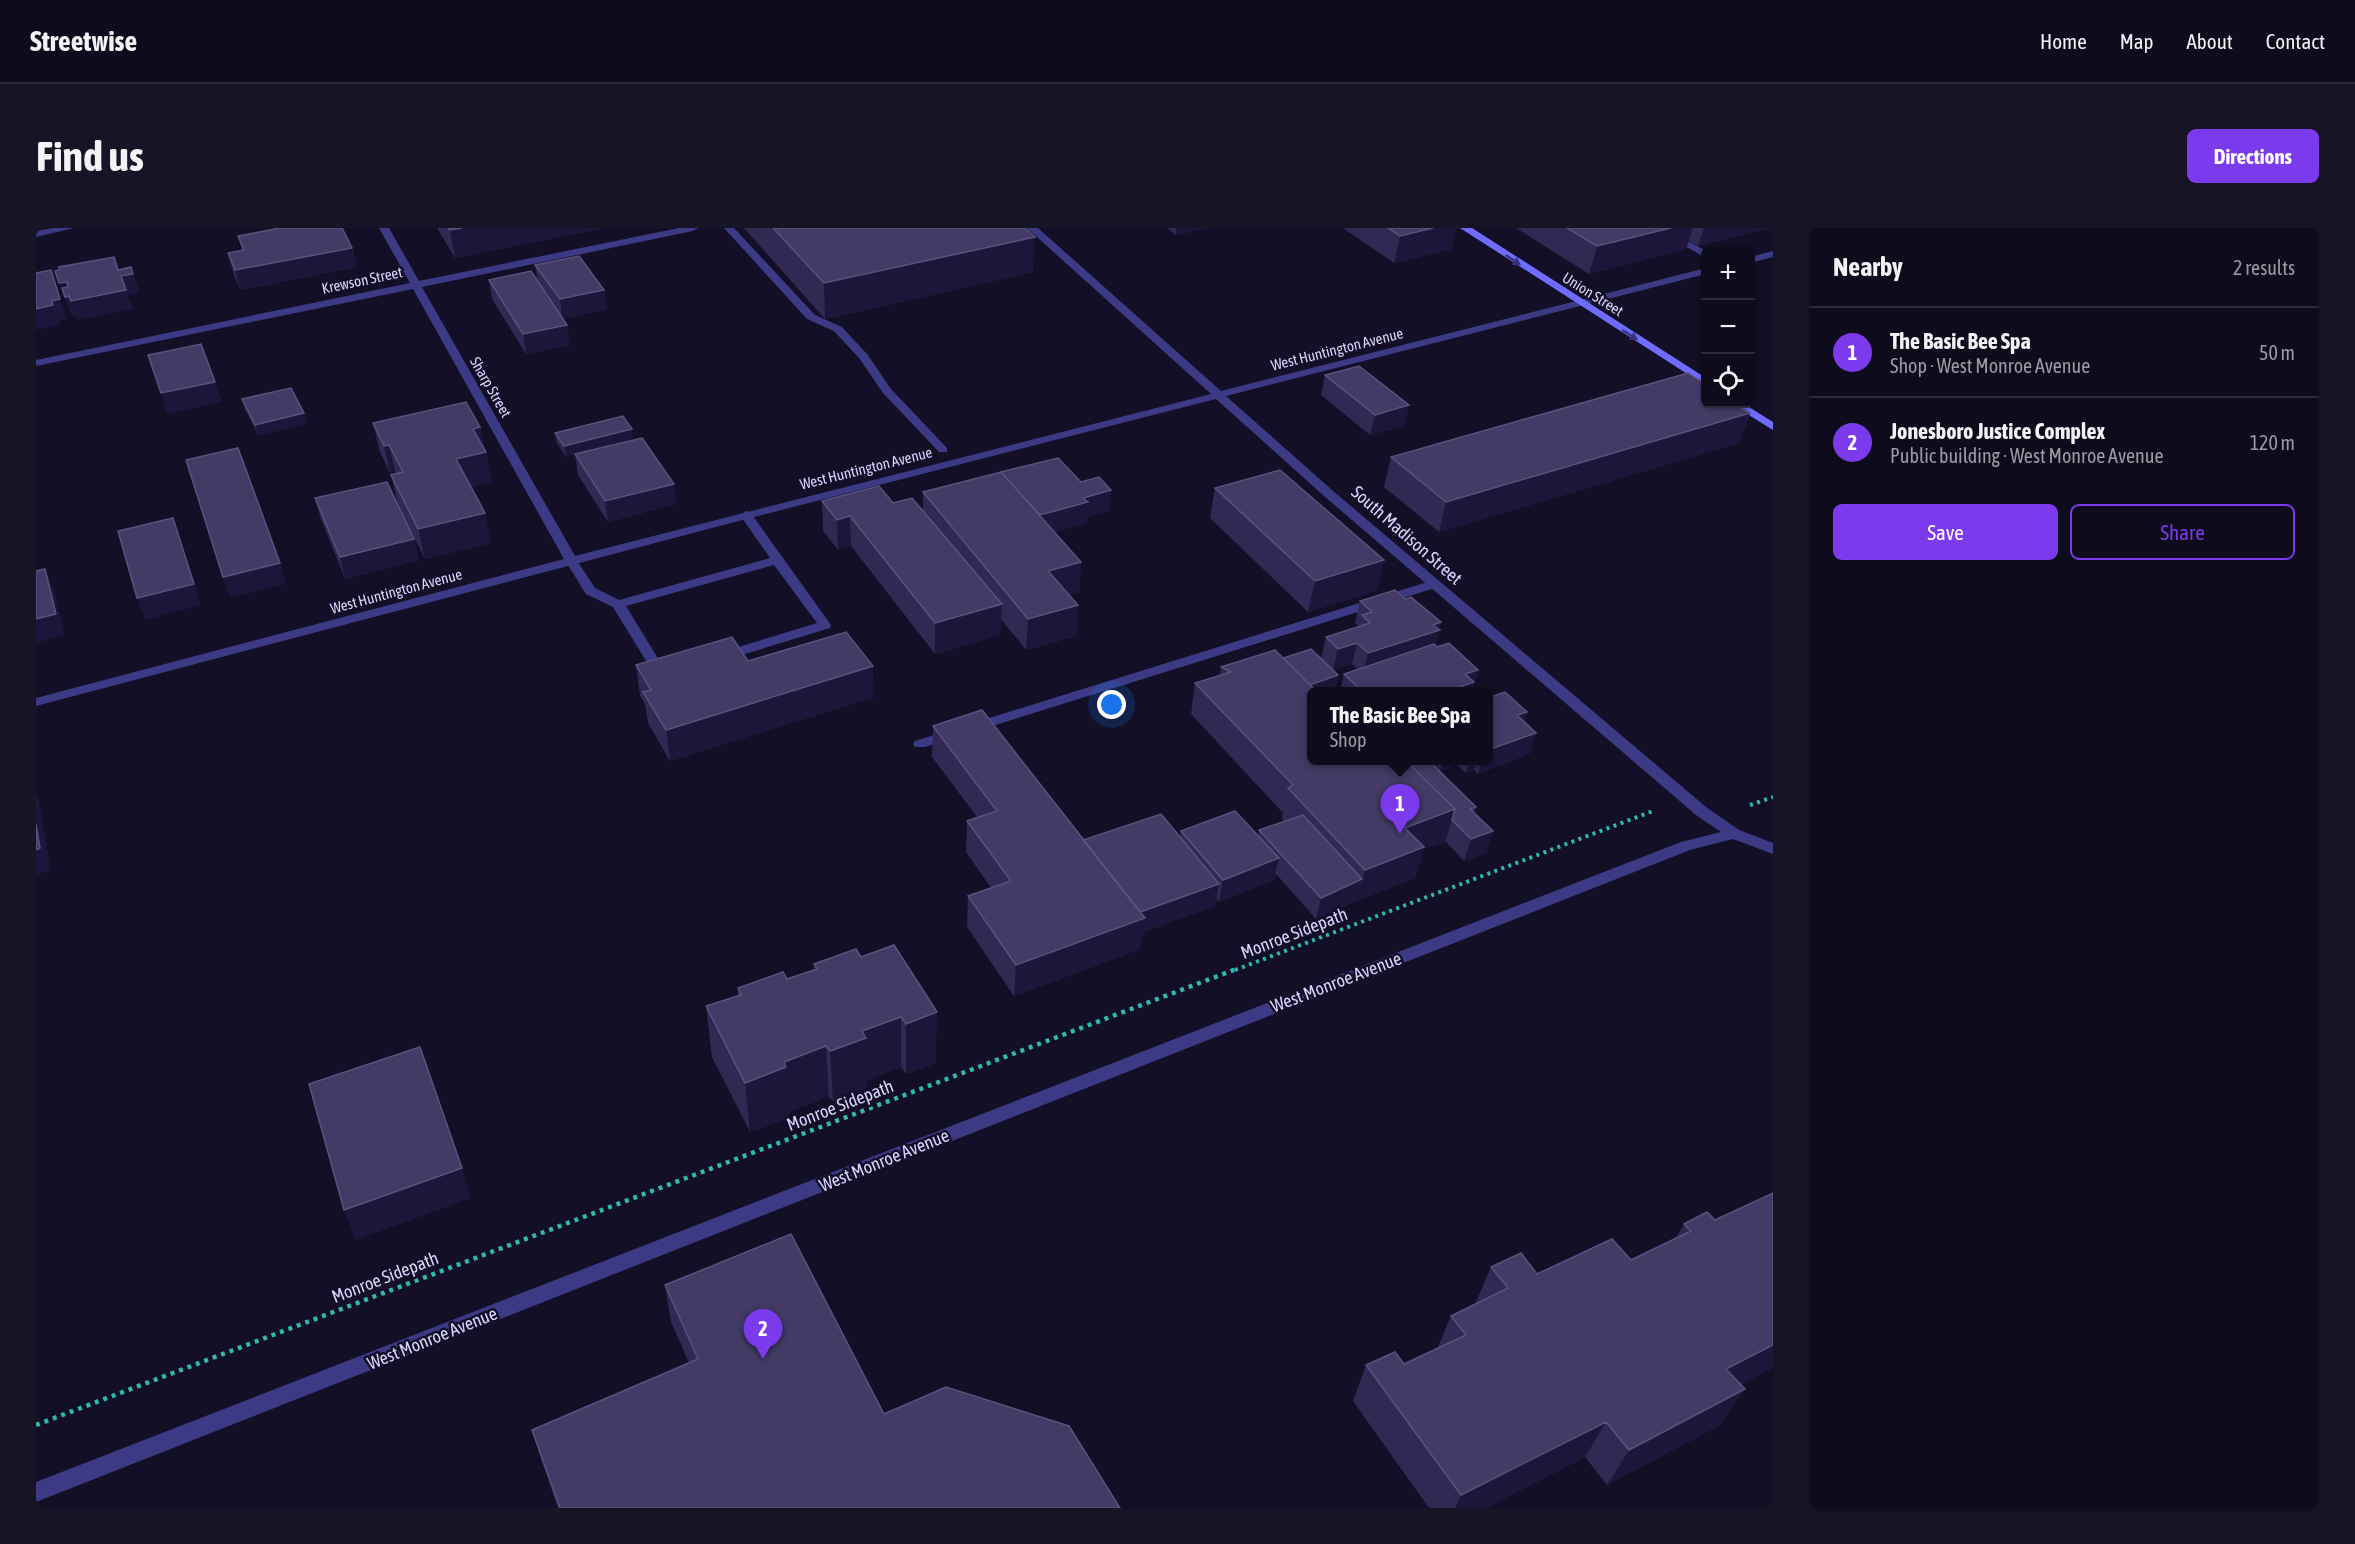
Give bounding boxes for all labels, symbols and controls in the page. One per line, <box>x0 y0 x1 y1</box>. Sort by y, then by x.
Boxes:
text: Streetwise <box>30 25 137 57</box>
text: Home <box>2040 29 2087 53</box>
text: Map <box>2120 29 2154 53</box>
text: About <box>2187 29 2233 53</box>
text: Contact <box>2266 29 2325 53</box>
button: Directions <box>2187 129 2319 183</box>
text: Find us <box>36 132 144 180</box>
map controls <box>1701 246 1755 408</box>
button: + <box>1701 246 1755 300</box>
text: Nearby <box>1833 252 1903 282</box>
one-way arrow <box>1505 255 1522 266</box>
text: 2 results <box>2233 256 2295 279</box>
street label: Krewson Street <box>320 263 404 297</box>
street label: Union Street <box>1559 269 1627 319</box>
button: − <box>1701 300 1755 354</box>
street label: West Huntington Avenue <box>1269 324 1405 374</box>
text: The Basic Bee Spa <box>1890 328 2031 354</box>
one-way arrow <box>1622 329 1638 340</box>
text: 1 <box>1848 341 1857 364</box>
text: 50 m <box>2259 341 2295 364</box>
street label: Sharp Street <box>467 354 515 420</box>
button: locate <box>1701 354 1755 408</box>
text: Shop · West Monroe Avenue <box>1890 354 2090 377</box>
text: Jonesboro Justice Complex <box>1890 418 2105 444</box>
text: 2 <box>1848 431 1857 454</box>
text: 120 m <box>2250 431 2295 454</box>
street label: West Huntington Avenue <box>798 443 934 493</box>
text: Public building · West Monroe Avenue <box>1890 444 2163 467</box>
street label: South Madison Street <box>1347 481 1467 589</box>
button: Save <box>1833 504 2058 560</box>
button: Share <box>2070 504 2295 560</box>
street label: West Huntington Avenue <box>328 565 464 617</box>
popup <box>1307 687 1493 765</box>
your location <box>1097 690 1126 719</box>
text: The Basic Bee Spa <box>1330 702 1470 728</box>
text: Shop <box>1330 728 1367 751</box>
pin: 1 <box>1380 784 1420 834</box>
street label: Monroe Sidepath <box>1238 903 1350 963</box>
street label: West Monroe Avenue <box>1268 947 1404 1017</box>
street label: Monroe Sidepath <box>784 1075 896 1135</box>
street label: West Monroe Avenue <box>816 1124 952 1196</box>
street label: Monroe Sidepath <box>329 1247 441 1307</box>
street label: West Monroe Avenue <box>364 1302 500 1374</box>
pin: 2 <box>744 1310 782 1359</box>

